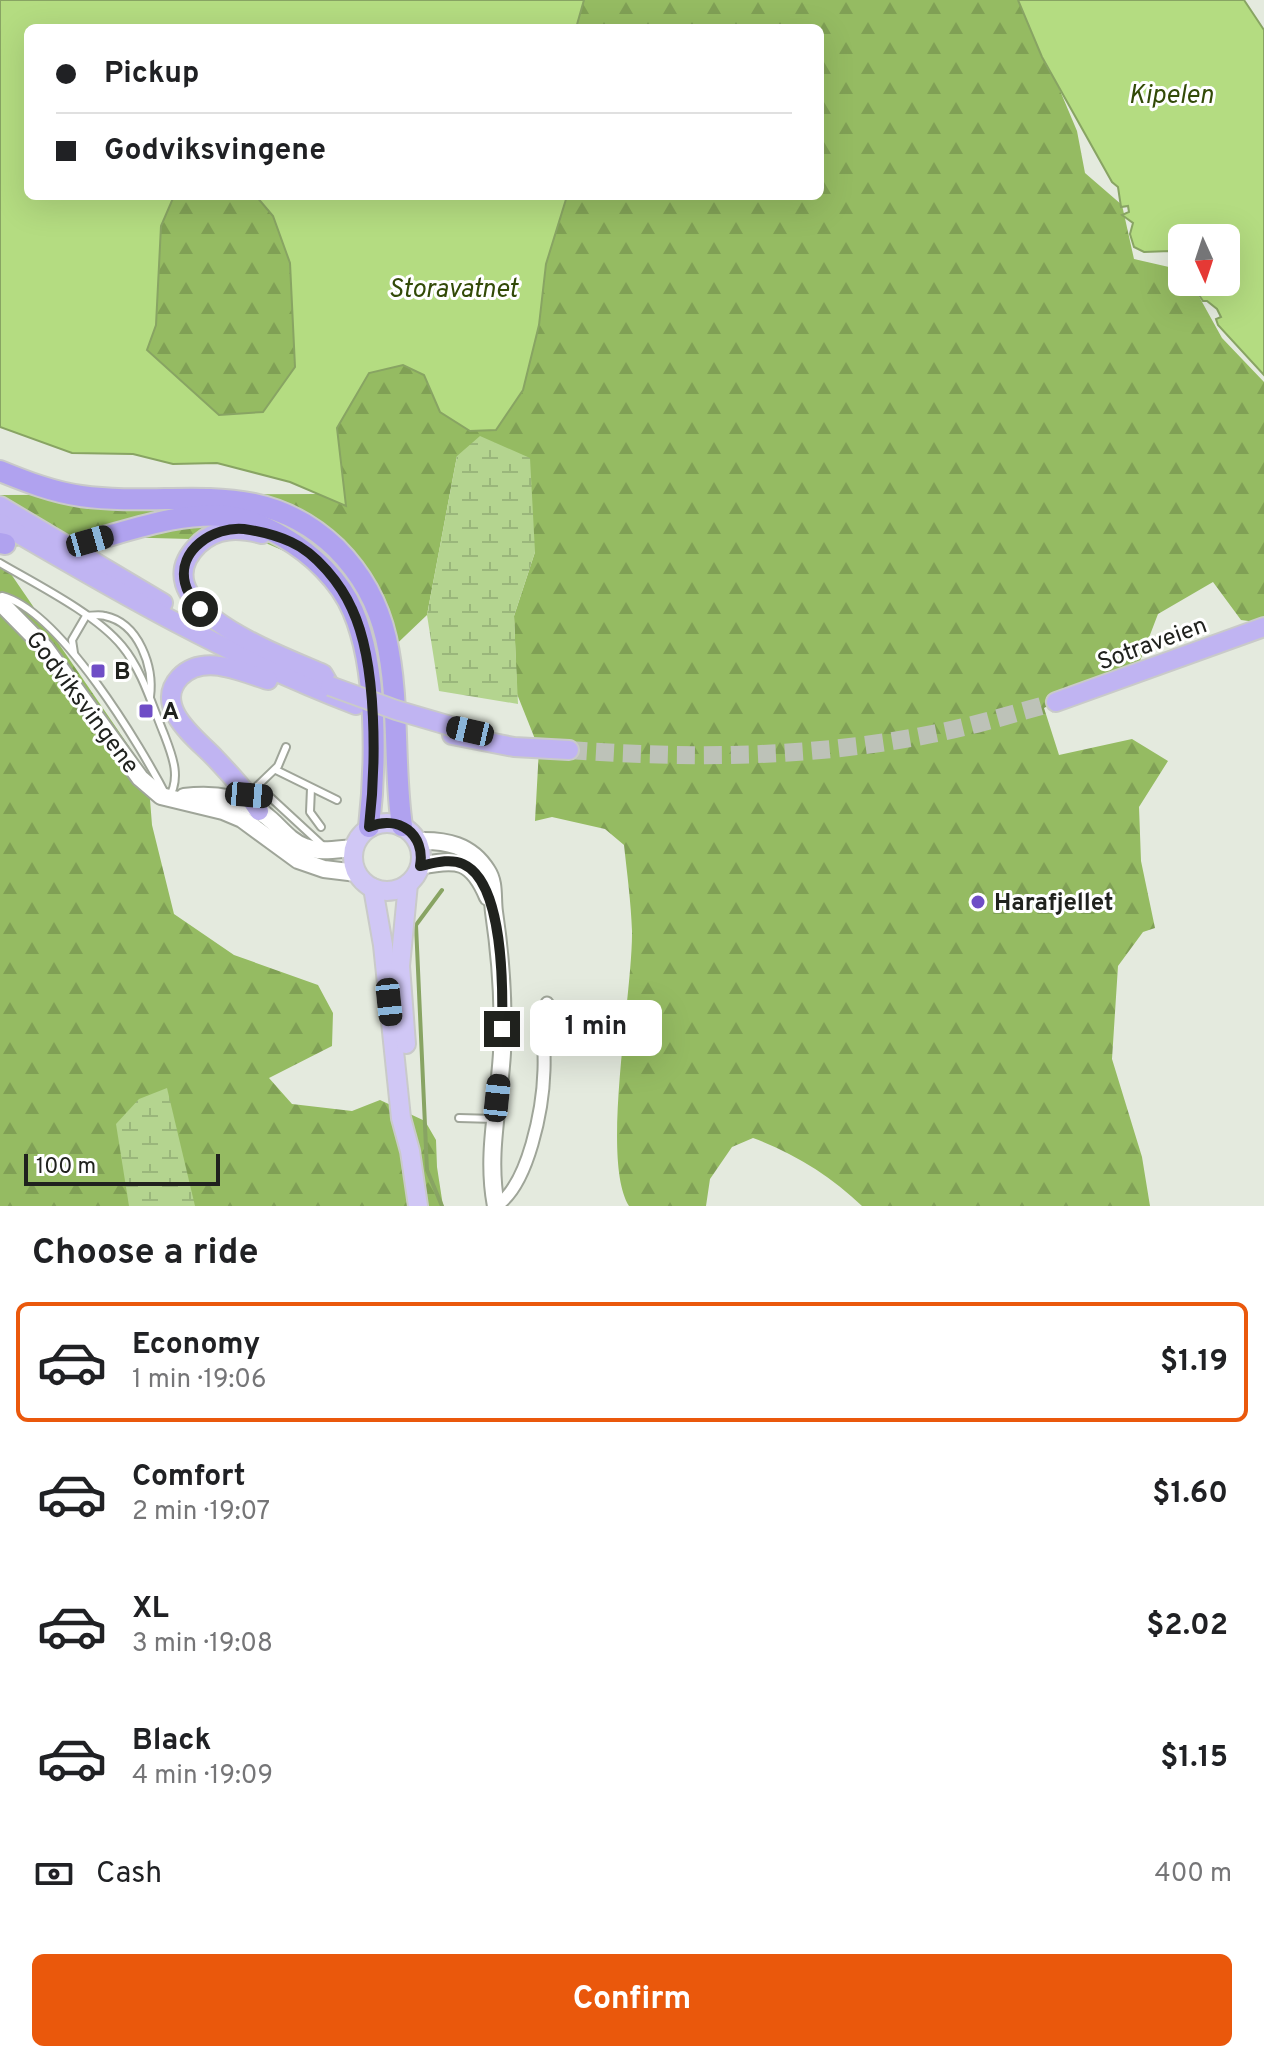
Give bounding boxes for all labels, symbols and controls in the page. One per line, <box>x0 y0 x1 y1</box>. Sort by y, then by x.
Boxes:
text: Pickup <box>104 56 199 93</box>
water label: Kipelen <box>1129 80 1213 113</box>
text: Godviksvingene <box>104 133 326 170</box>
north arrow <box>1168 224 1240 296</box>
map controls <box>1168 224 1240 296</box>
water label: Storavatnet <box>388 274 520 307</box>
car <box>64 523 116 559</box>
route start <box>182 591 218 627</box>
street label: Sotraveien <box>1094 611 1212 679</box>
street label: Godviksvingene <box>18 626 145 780</box>
place label: B <box>114 658 131 688</box>
marker: B <box>89 662 107 680</box>
place label: A <box>162 698 179 728</box>
marker: A <box>137 702 155 720</box>
car <box>444 714 496 748</box>
car <box>224 781 274 809</box>
place label: Harafjellet <box>994 889 1113 919</box>
marker: Harafjellet <box>969 893 987 911</box>
car <box>375 977 403 1027</box>
callout: 1 min <box>530 1001 662 1057</box>
route end <box>484 1011 520 1047</box>
text: 1 min <box>565 1011 627 1044</box>
car <box>483 1073 511 1123</box>
scale bar <box>24 1150 220 1186</box>
text: 100 m <box>36 1154 96 1181</box>
text: Choose a ride <box>32 1231 258 1277</box>
icon: car <box>36 1326 108 1398</box>
text: Economy <box>132 1327 260 1364</box>
text: $1.19 <box>1160 1344 1228 1381</box>
text: 1 min · 19:06 <box>132 1364 267 1397</box>
icon: car <box>36 1458 108 1530</box>
text: Comfort <box>132 1459 245 1496</box>
text: $1.60 <box>1152 1476 1228 1513</box>
text: 2 min · 19:07 <box>132 1496 270 1529</box>
icon: car <box>36 1590 108 1662</box>
text: XL <box>132 1591 169 1628</box>
text: $2.02 <box>1146 1608 1228 1645</box>
text: 3 min · 19:08 <box>132 1628 273 1661</box>
icon: car <box>36 1722 108 1794</box>
text: Black <box>132 1723 211 1760</box>
text: $1.15 <box>1160 1740 1228 1777</box>
text: 4 min · 19:09 <box>132 1760 273 1793</box>
icon: cash <box>32 1852 76 1896</box>
text: Cash <box>96 1856 162 1893</box>
text: 400 m <box>1155 1858 1232 1891</box>
button: Confirm <box>32 1954 1232 2046</box>

